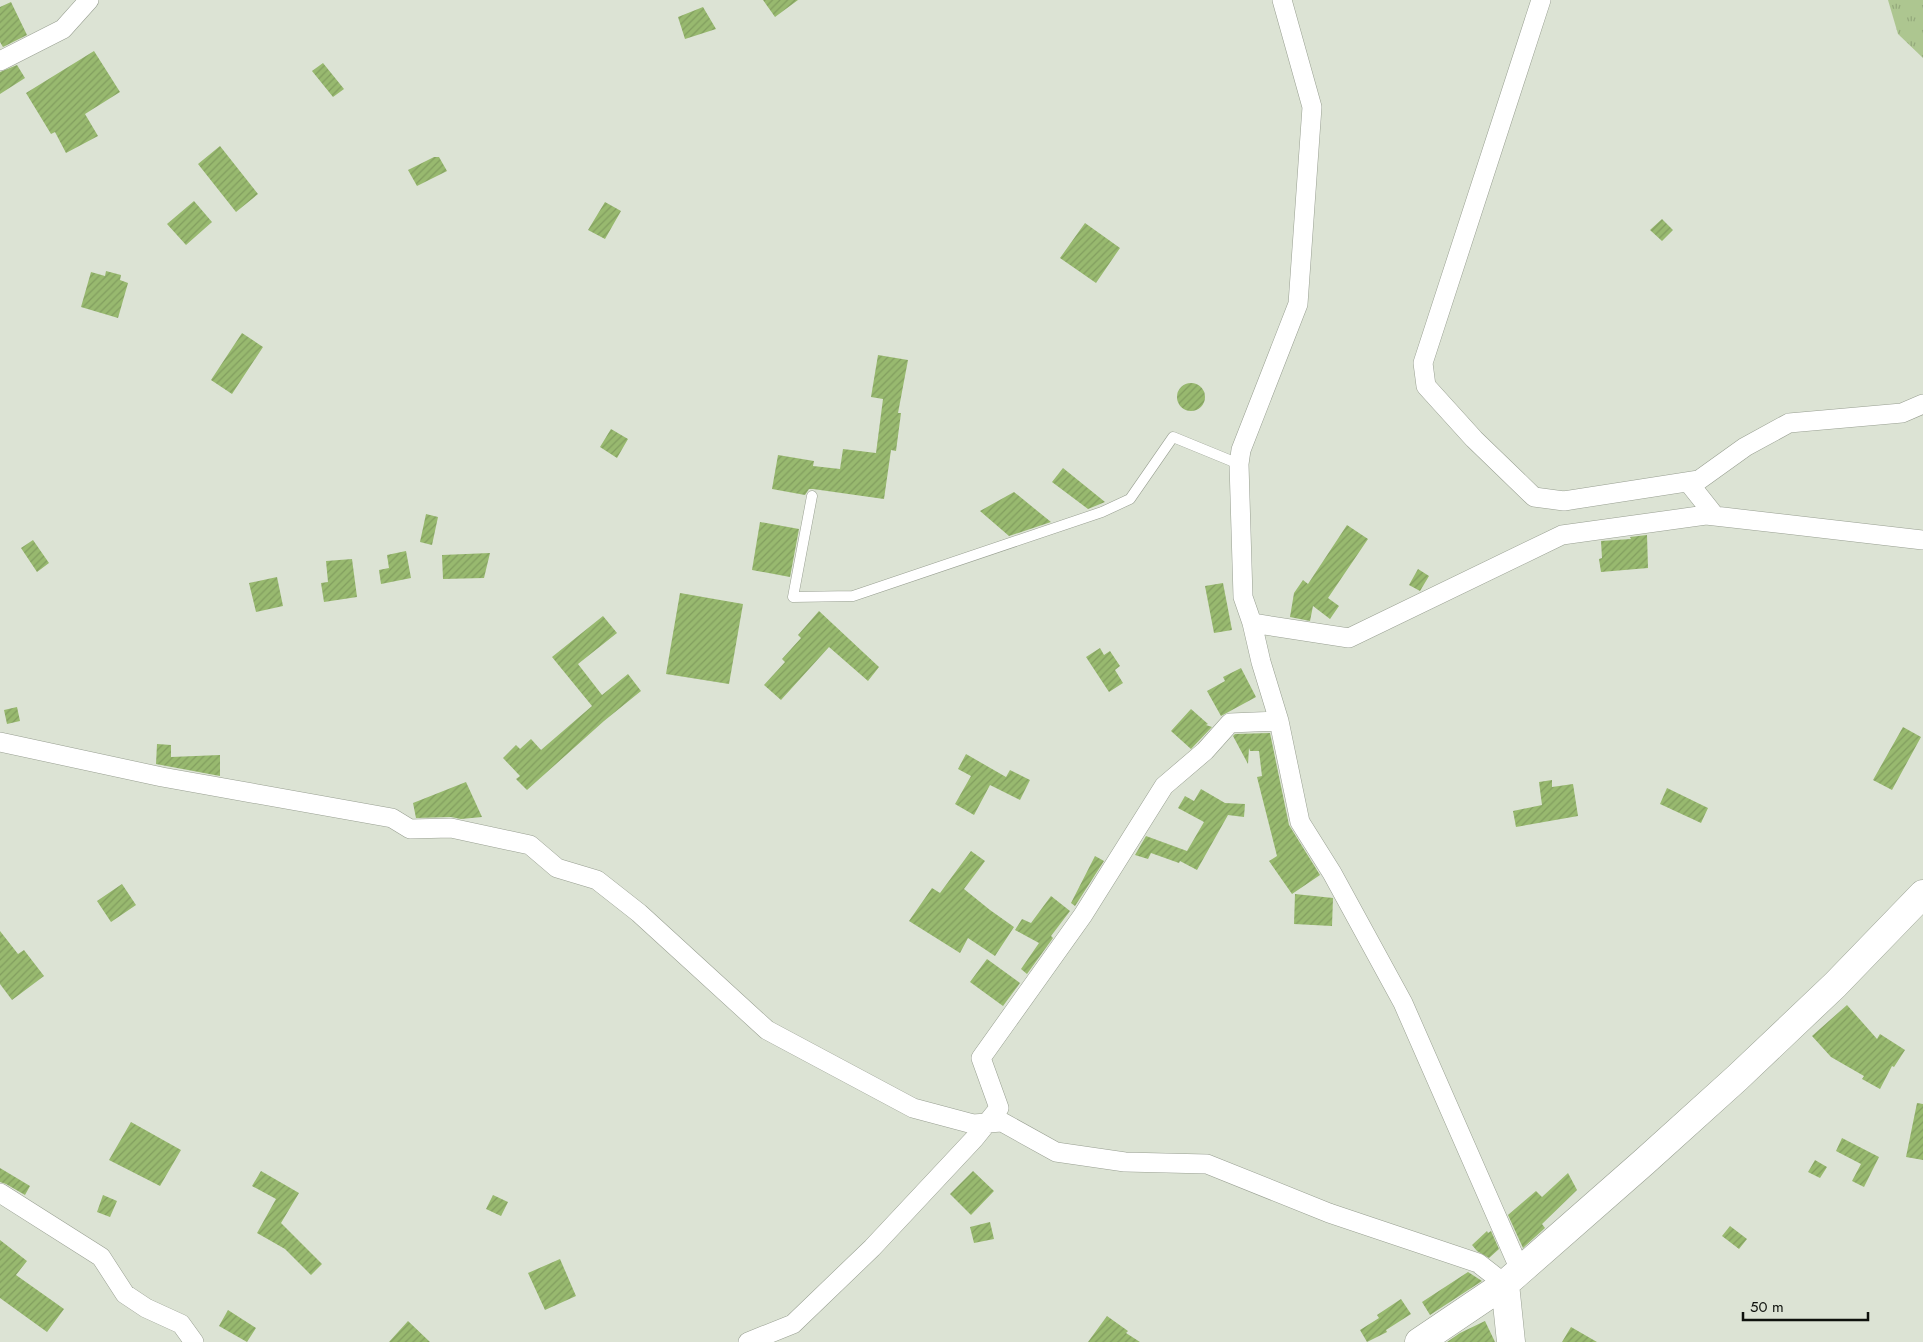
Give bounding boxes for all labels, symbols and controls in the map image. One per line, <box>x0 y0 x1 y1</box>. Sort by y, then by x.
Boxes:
scale bar <box>1743 1290 1868 1322</box>
text: 50 m <box>1750 1296 1784 1318</box>

